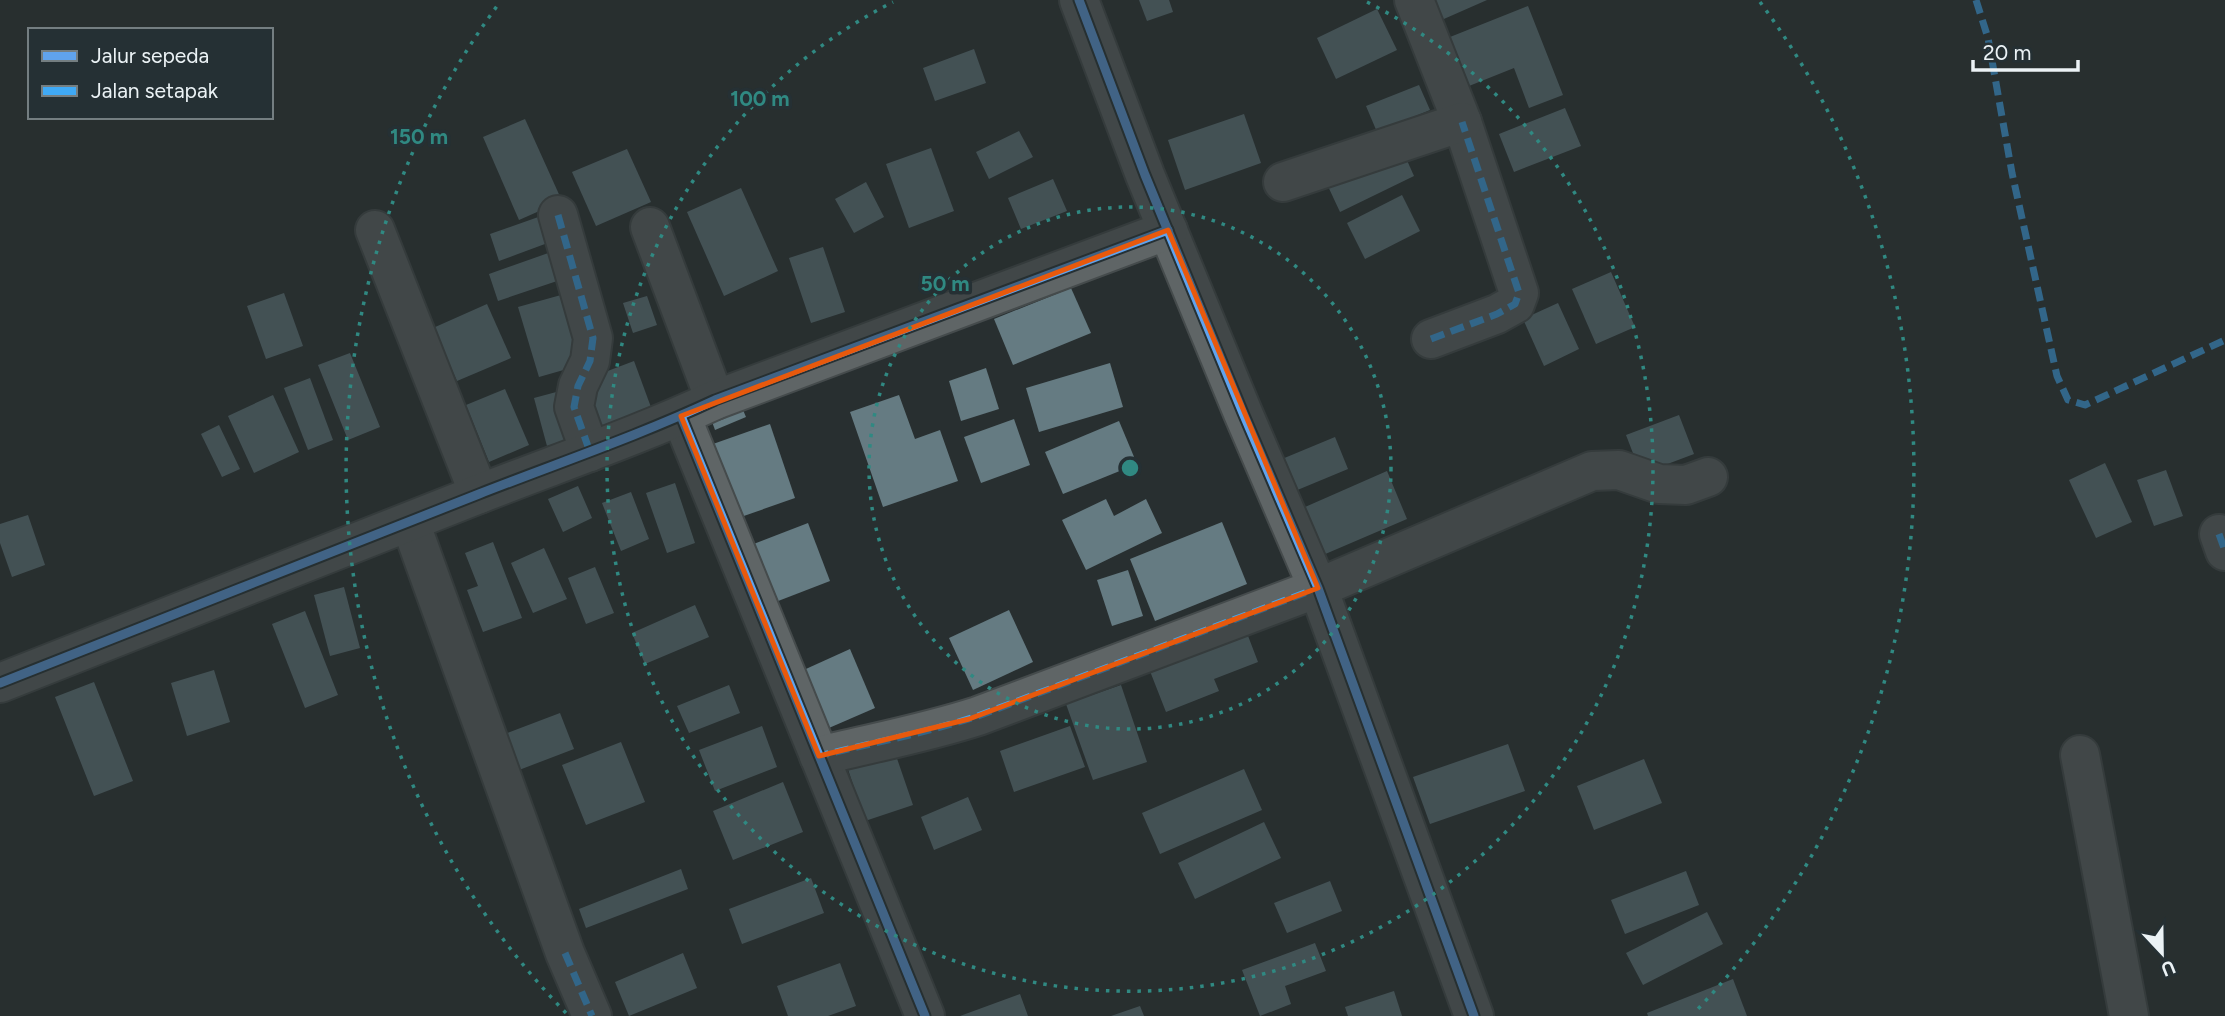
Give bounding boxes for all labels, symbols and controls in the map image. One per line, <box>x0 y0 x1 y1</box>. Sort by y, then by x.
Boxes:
legend <box>28 28 273 119</box>
scale bar <box>1973 28 2078 72</box>
text: 20 m <box>1983 40 2031 65</box>
text: Jalur sepeda <box>91 43 209 68</box>
text: Jalan setapak <box>91 78 219 103</box>
text: 100 m <box>730 86 790 111</box>
text: 150 m <box>390 124 448 149</box>
text: 50 m <box>920 271 970 296</box>
centre of rings <box>1118 456 1142 480</box>
north arrow <box>2127 918 2197 988</box>
text: U <box>2158 955 2179 981</box>

